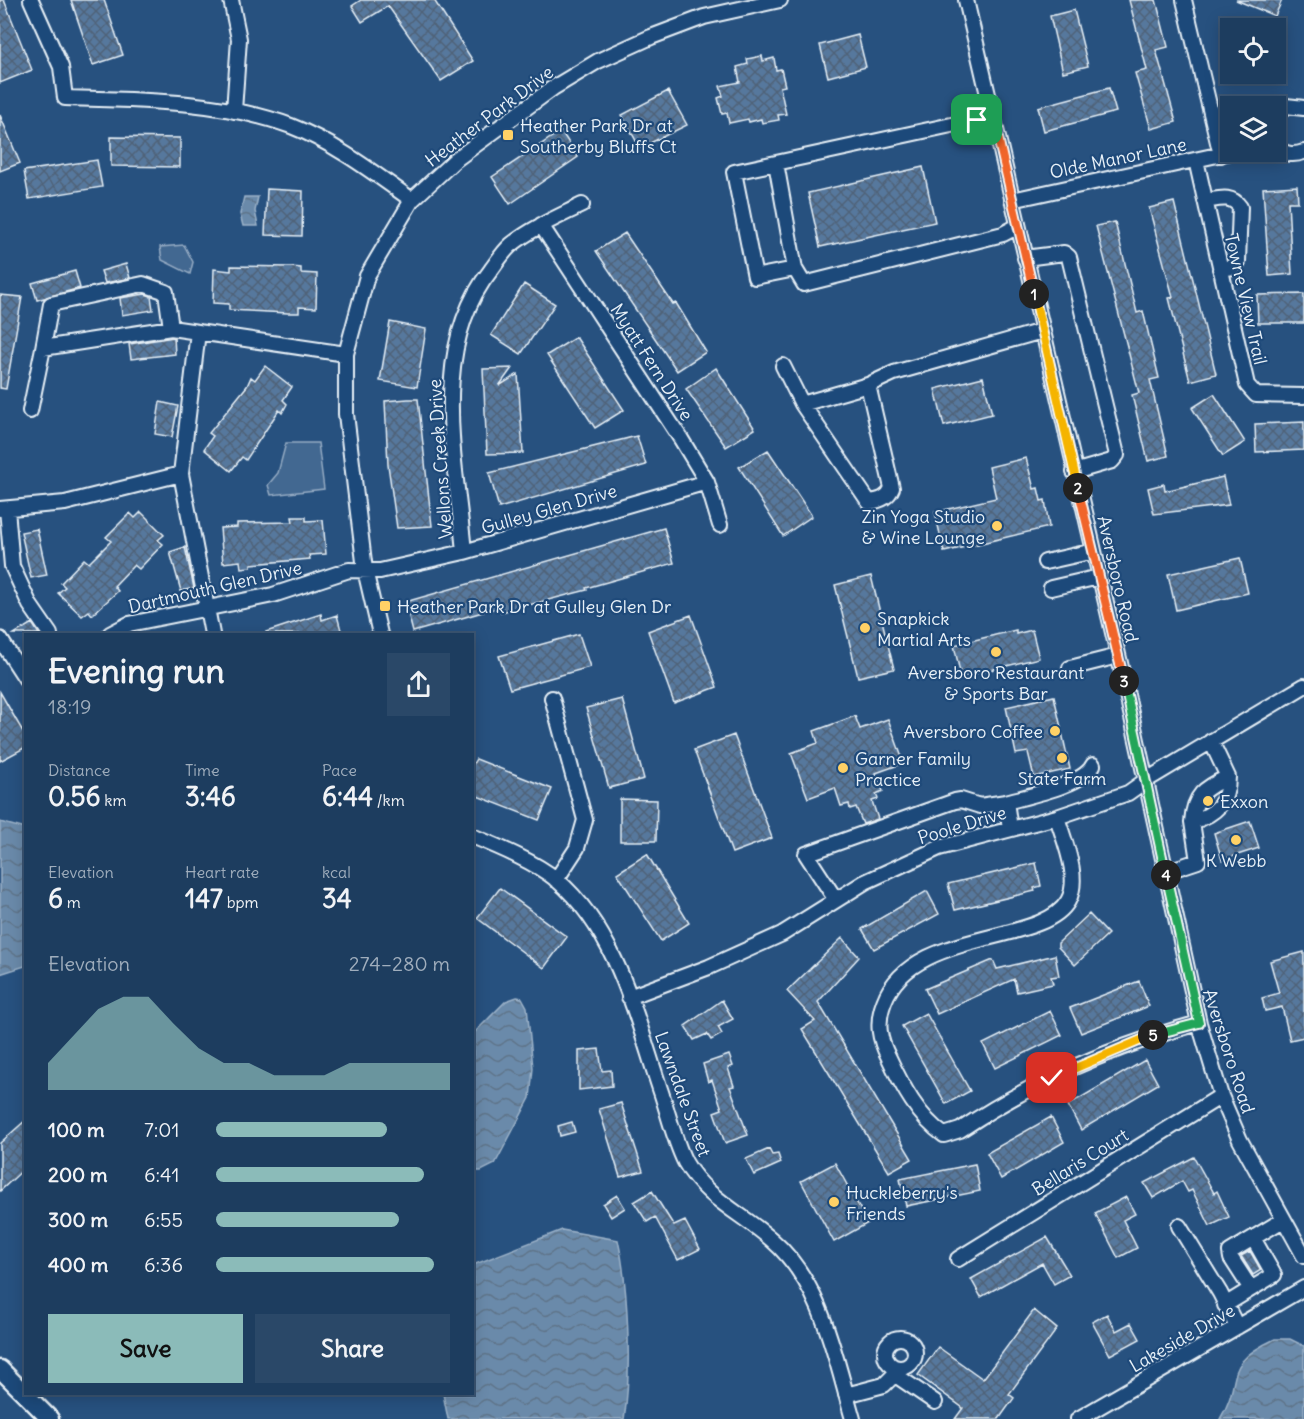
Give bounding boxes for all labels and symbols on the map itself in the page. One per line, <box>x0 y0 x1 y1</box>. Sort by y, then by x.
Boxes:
street label: Heather Park Drive <box>420 60 558 172</box>
pin <box>951 94 1002 145</box>
place label: Heather Park Dr at Southerby Bluffs Ct <box>520 114 677 158</box>
marker: Heather Park Dr at Southerby Bluffs Ct <box>501 128 515 142</box>
street label: Olde Manor Lane <box>1047 132 1189 184</box>
street label: Towne View Trail <box>1220 231 1272 367</box>
pin: 1 <box>1019 279 1049 309</box>
street label: Myatt Fern Drive <box>606 299 698 425</box>
street label: Wellons Creek Drive <box>423 378 457 540</box>
pin: 2 <box>1063 473 1093 503</box>
street label: Gulley Glen Drive <box>479 479 619 539</box>
place label: Zin Yoga Studio & Wine Lounge <box>862 505 985 549</box>
street label: Aversboro Road <box>1092 513 1144 645</box>
marker: Zin Yoga Studio & Wine Lounge <box>990 519 1004 533</box>
street label: Dartmouth Glen Drive <box>126 556 304 618</box>
place label: Heather Park Dr at Gulley Glen Dr <box>397 595 672 618</box>
marker: Heather Park Dr at Gulley Glen Dr <box>378 599 392 613</box>
place label: Snapkick Martial Arts <box>877 607 971 651</box>
marker: Snapkick Martial Arts <box>858 621 872 635</box>
marker: Aversboro Restaurant & Sports Bar <box>989 645 1003 659</box>
place label: Aversboro Restaurant & Sports Bar <box>908 661 1084 705</box>
pin: 3 <box>1109 666 1139 696</box>
place label: Aversboro Coffee <box>904 720 1043 743</box>
marker: Aversboro Coffee <box>1048 724 1062 738</box>
place label: Garner Family Practice <box>855 747 971 791</box>
marker: State Farm <box>1055 751 1069 765</box>
marker: Garner Family Practice <box>836 761 850 775</box>
place label: State Farm <box>1018 767 1107 790</box>
place label: Exxon <box>1220 790 1268 813</box>
marker: Exxon <box>1201 794 1215 808</box>
street label: Poole Drive <box>915 801 1009 849</box>
marker: K Webb <box>1229 833 1243 847</box>
place label: K Webb <box>1206 849 1266 872</box>
pin: 4 <box>1151 860 1181 890</box>
street label: Aversboro Road <box>1198 986 1260 1116</box>
pin: 5 <box>1138 1020 1168 1050</box>
street label: Lawndale Street <box>650 1028 716 1160</box>
pin <box>1026 1052 1077 1103</box>
street label: Bellaris Court <box>1028 1123 1132 1201</box>
place label: Huckleberry's Friends <box>846 1181 958 1225</box>
marker: Huckleberry's Friends <box>827 1195 841 1209</box>
street label: Lakeside Drive <box>1125 1299 1239 1377</box>

